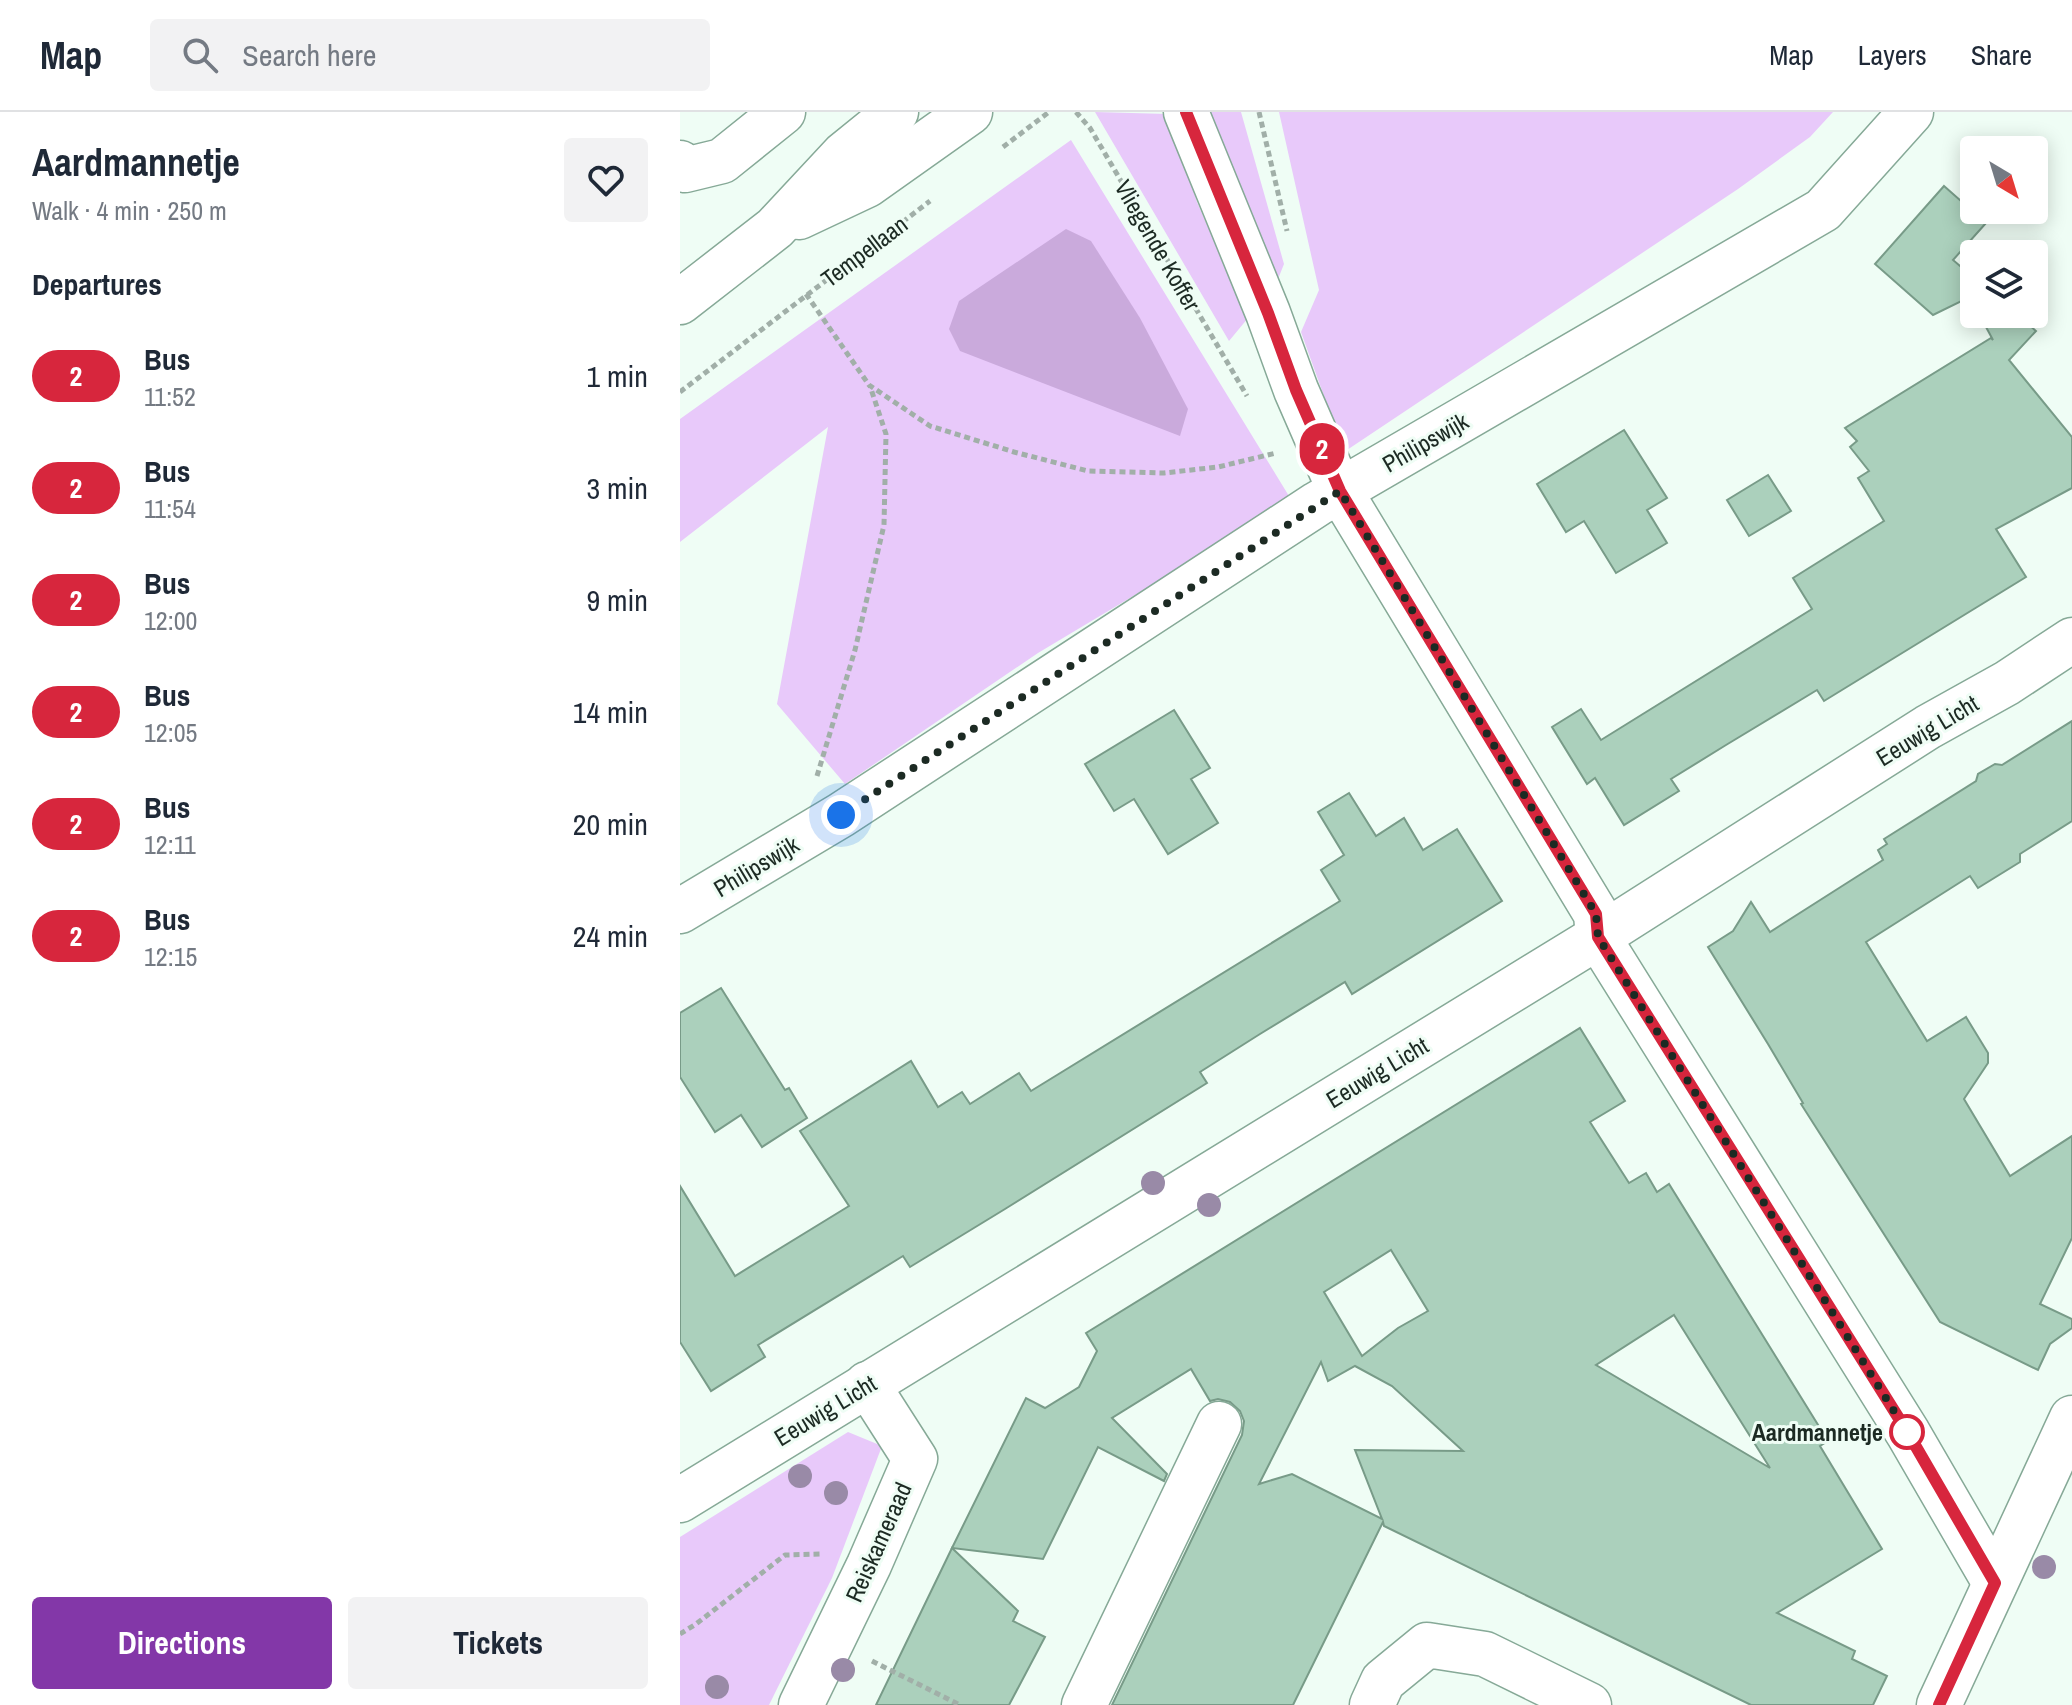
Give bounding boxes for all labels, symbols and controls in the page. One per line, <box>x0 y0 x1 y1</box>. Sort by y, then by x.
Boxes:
search box <box>150 19 710 91</box>
text: Map <box>40 30 102 81</box>
icon: search <box>178 33 222 77</box>
text: Search here <box>242 35 376 75</box>
text: Map <box>1769 36 1814 74</box>
text: Layers <box>1858 36 1927 74</box>
text: Share <box>1971 36 2032 74</box>
north arrow <box>1960 136 2048 224</box>
map controls <box>1960 136 2048 328</box>
text: Aardmannetje <box>32 137 240 188</box>
button: heart <box>564 138 648 222</box>
street label: Vliegende Koffer <box>1108 174 1209 317</box>
text: Walk · 4 min · 250 m <box>32 193 227 228</box>
street label: Tempellaan <box>814 208 914 294</box>
button: layers <box>1960 240 2048 328</box>
text: Departures <box>32 264 162 304</box>
text: Bus <box>144 339 190 379</box>
text: 1 min <box>586 356 648 396</box>
text: 2 <box>70 357 82 395</box>
text: 11:52 <box>144 379 196 414</box>
street label: Philipswijk <box>1376 405 1474 479</box>
line badge: 2 <box>1296 423 1348 475</box>
text: 2 <box>1316 430 1328 468</box>
text: Bus <box>144 451 190 491</box>
text: 3 min <box>586 468 648 508</box>
text: 2 <box>70 469 82 507</box>
text: 11:54 <box>144 491 196 526</box>
text: Bus <box>144 563 190 603</box>
text: 9 min <box>586 580 648 620</box>
text: 2 <box>70 581 82 619</box>
text: 12:00 <box>144 603 197 638</box>
text: Bus <box>144 675 190 715</box>
street label: Eeuwig Licht <box>1870 687 1984 773</box>
text: 14 min <box>573 692 648 732</box>
text: 2 <box>70 693 82 731</box>
text: 12:05 <box>144 715 197 750</box>
text: Bus <box>144 787 190 827</box>
your location <box>821 795 861 835</box>
text: 20 min <box>573 804 648 844</box>
text: 2 <box>70 805 82 843</box>
text: 12:11 <box>144 827 196 862</box>
street label: Philipswijk <box>707 828 805 904</box>
text: Bus <box>144 899 190 939</box>
text: 24 min <box>573 916 648 956</box>
text: 2 <box>70 917 82 955</box>
text: 12:15 <box>144 939 197 974</box>
street label: Eeuwig Licht <box>1320 1029 1434 1115</box>
street label: Eeuwig Licht <box>768 1367 882 1453</box>
marker: Aardmannetje <box>1890 1415 1924 1449</box>
place label: Aardmannetje <box>1752 1416 1883 1448</box>
street label: Reiskameraad <box>837 1477 919 1607</box>
button: Directions <box>32 1597 332 1689</box>
button: Tickets <box>348 1597 648 1689</box>

